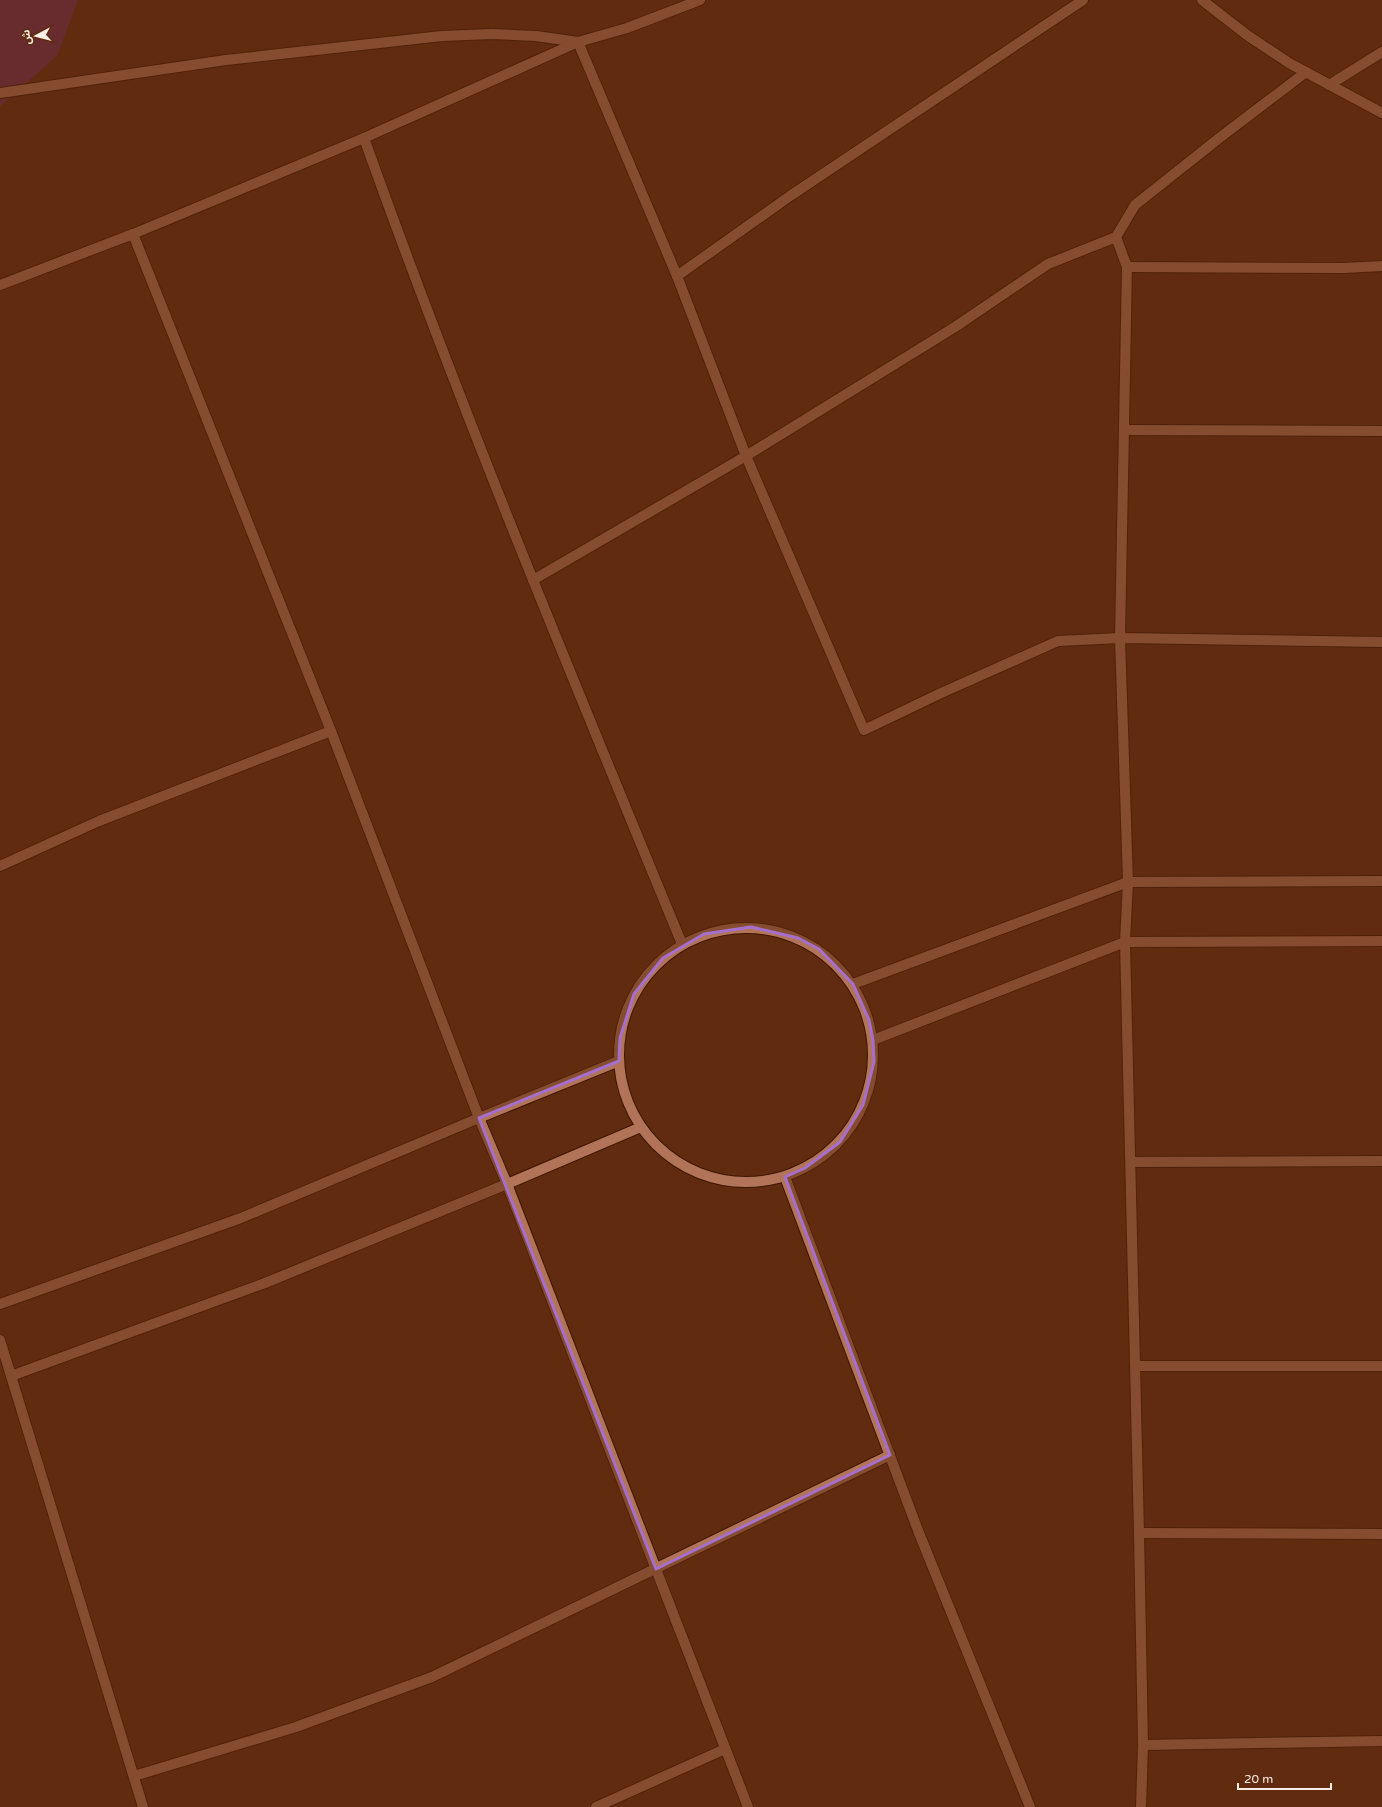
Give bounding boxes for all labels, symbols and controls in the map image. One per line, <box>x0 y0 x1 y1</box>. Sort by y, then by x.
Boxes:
north arrow <box>16 16 56 56</box>
text: ش <box>19 29 34 45</box>
scale bar <box>1238 1765 1331 1791</box>
text: 20 m <box>1244 1772 1273 1786</box>

